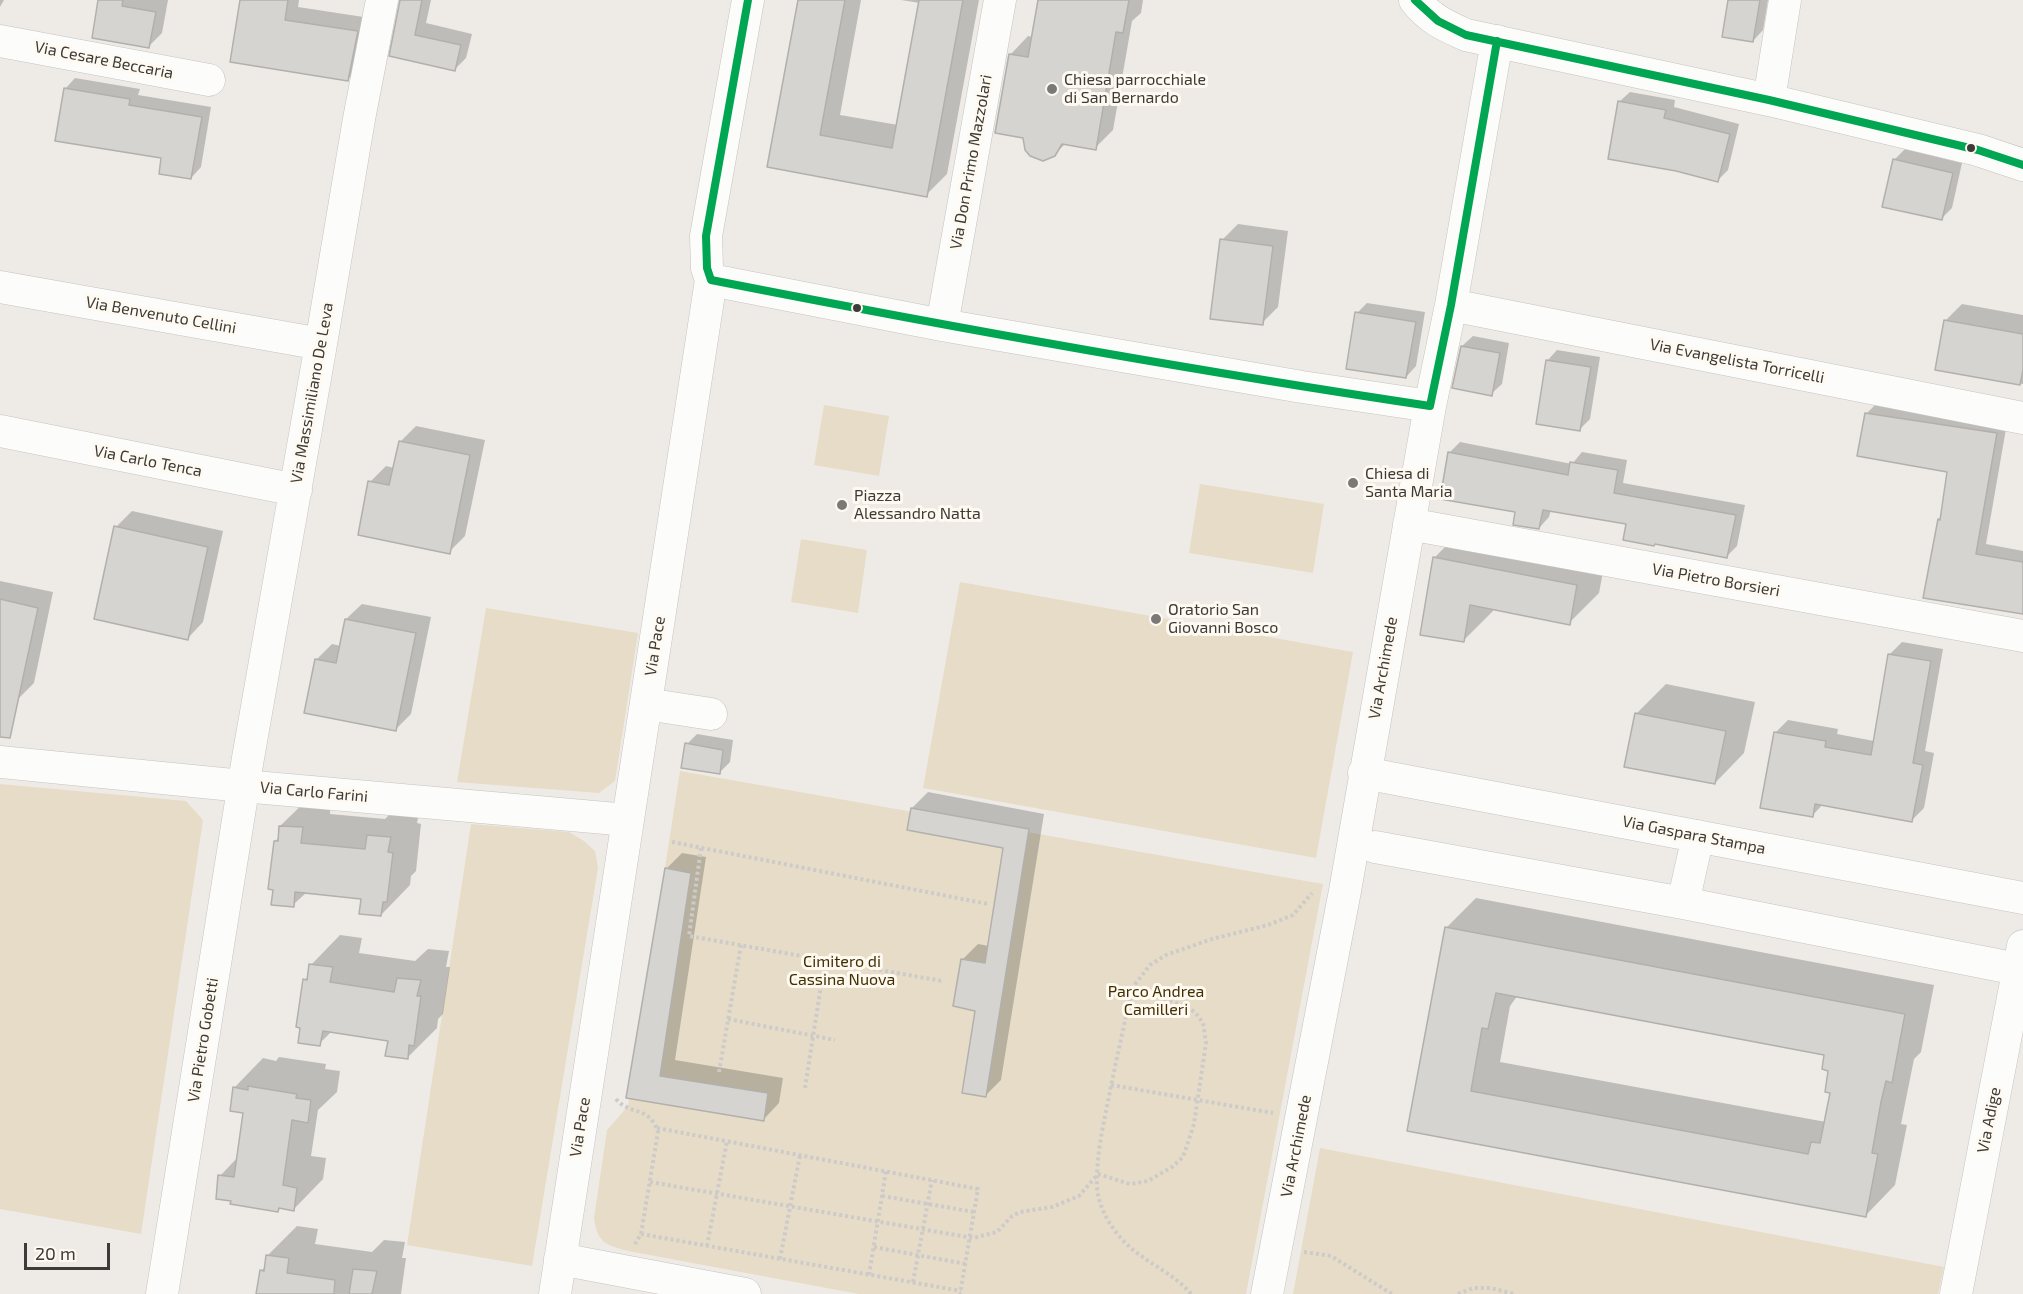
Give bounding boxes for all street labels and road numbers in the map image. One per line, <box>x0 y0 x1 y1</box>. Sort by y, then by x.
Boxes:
street label: Via Cesare Beccaria <box>33 37 175 83</box>
street label: Via Don Primo Mazzolari <box>946 73 996 251</box>
street label: Via Benvenuto Cellini <box>84 292 238 338</box>
street label: Via Massimiliano De Leva <box>287 301 337 485</box>
street label: Via Evangelista Torricelli <box>1648 335 1826 387</box>
street label: Via Carlo Tenca <box>92 441 204 481</box>
street label: Via Pietro Borsieri <box>1651 559 1781 601</box>
street label: Via Pace <box>641 615 669 677</box>
street label: Via Archimede <box>1365 615 1401 721</box>
street label: Via Carlo Farini <box>259 778 369 806</box>
street label: Via Gaspara Stampa <box>1621 812 1767 858</box>
street label: Via Pietro Gobetti <box>184 976 222 1104</box>
street label: Via Adige <box>1973 1085 2005 1155</box>
street label: Via Archimede <box>1277 1093 1315 1199</box>
street label: Via Pace <box>566 1096 594 1158</box>

